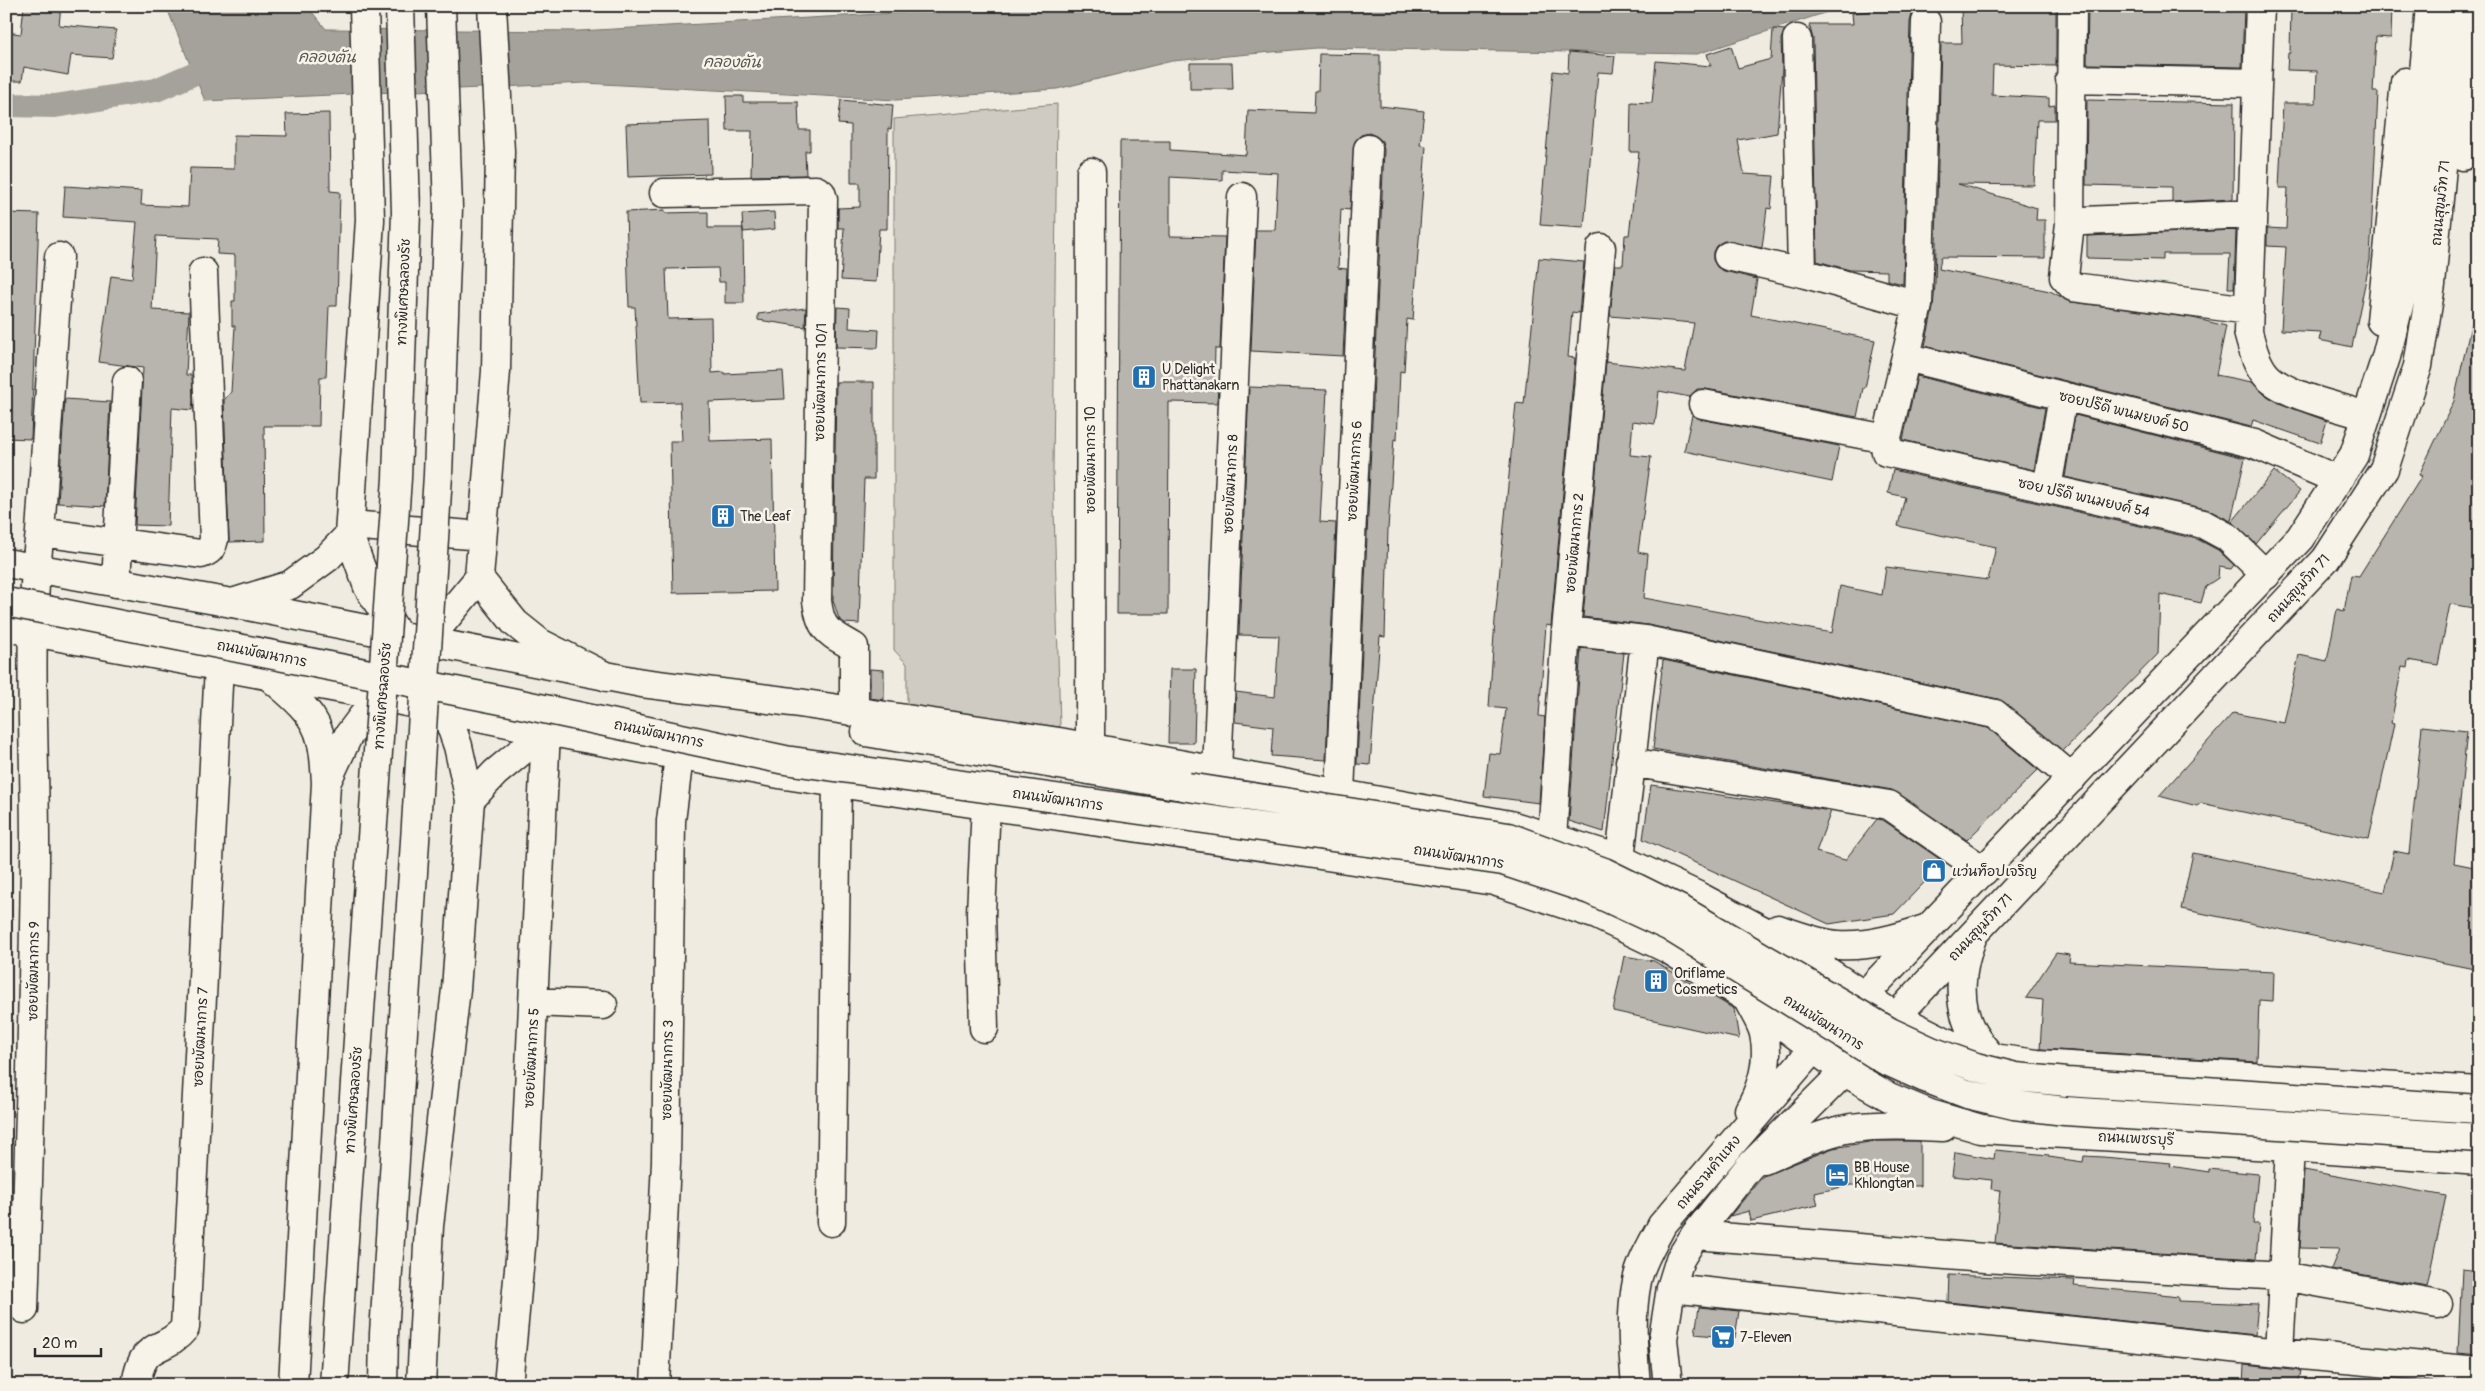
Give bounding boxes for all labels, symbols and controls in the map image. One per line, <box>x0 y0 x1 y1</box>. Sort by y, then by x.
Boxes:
water label: คลองตัน <box>298 48 356 68</box>
water label: คลองตัน <box>703 53 761 73</box>
street label: ถนนสุขุมวิท 71 <box>2428 159 2454 247</box>
street label: ทางพิเศษฉลองรัช <box>393 238 414 346</box>
street label: ซอยพัฒนาการ 10/1 <box>811 323 830 441</box>
place label: U Delight Phattanakarn <box>1162 361 1240 394</box>
building icon: U Delight Phattanakarn <box>1131 364 1157 390</box>
street label: ซอยปรีดี พนมยงค์ 50 <box>2057 386 2191 436</box>
street label: ซอยพัฒนาการ 10 <box>1082 406 1099 514</box>
street label: ซอยพัฒนาการ 6 <box>1343 420 1366 522</box>
street label: ซอยพัฒนาการ 8 <box>1219 434 1242 534</box>
street label: ซอย ปรีดี พนมยงค์ 54 <box>2016 473 2152 521</box>
street label: ซอยพัฒนาการ 2 <box>1562 492 1587 594</box>
building icon: The Leaf <box>710 503 736 529</box>
place label: The Leaf <box>740 508 792 525</box>
street label: ถนนสุขุมวิท 71 <box>2263 551 2334 627</box>
street label: ถนนพัฒนาการ <box>215 636 308 671</box>
street label: ทางพิเศษฉลองรัช <box>370 642 395 750</box>
street label: ถนนพัฒนาการ <box>612 716 705 751</box>
street label: ถนนพัฒนาการ <box>1011 785 1104 814</box>
street label: ถนนพัฒนาการ <box>1412 841 1505 872</box>
shop icon: แว่นท็อปเจริญ <box>1921 858 1947 884</box>
place label: แว่นท็อปเจริญ <box>1952 862 2037 880</box>
street label: ถนนสุขุมวิท 71 <box>1945 890 2017 965</box>
street label: ซอยพัฒนาการ 9 <box>24 921 43 1021</box>
place label: Oriflame Cosmetics <box>1674 965 1738 998</box>
building icon: Oriflame Cosmetics <box>1643 968 1669 994</box>
street label: ซอยพัฒนาการ 7 <box>189 986 212 1087</box>
street label: ถนนพัฒนาการ <box>1780 991 1867 1054</box>
street label: ซอยพัฒนาการ 5 <box>520 1008 543 1108</box>
street label: ซอยพัฒนาการ 3 <box>658 1019 677 1120</box>
street label: ทางพิเศษฉลองรัช <box>341 1046 366 1154</box>
street label: ถนนเพชรบุรี <box>2097 1128 2175 1150</box>
street label: ถนนรามคำแหง <box>1673 1132 1744 1213</box>
place label: BB House Khlongtan <box>1854 1159 1914 1192</box>
hotel icon: BB House Khlongtan <box>1824 1162 1850 1188</box>
supermarket icon: 7-Eleven <box>1710 1324 1736 1350</box>
scale bar <box>35 1326 101 1358</box>
place label: 7-Eleven <box>1740 1329 1792 1346</box>
text: 20 m <box>42 1334 77 1353</box>

